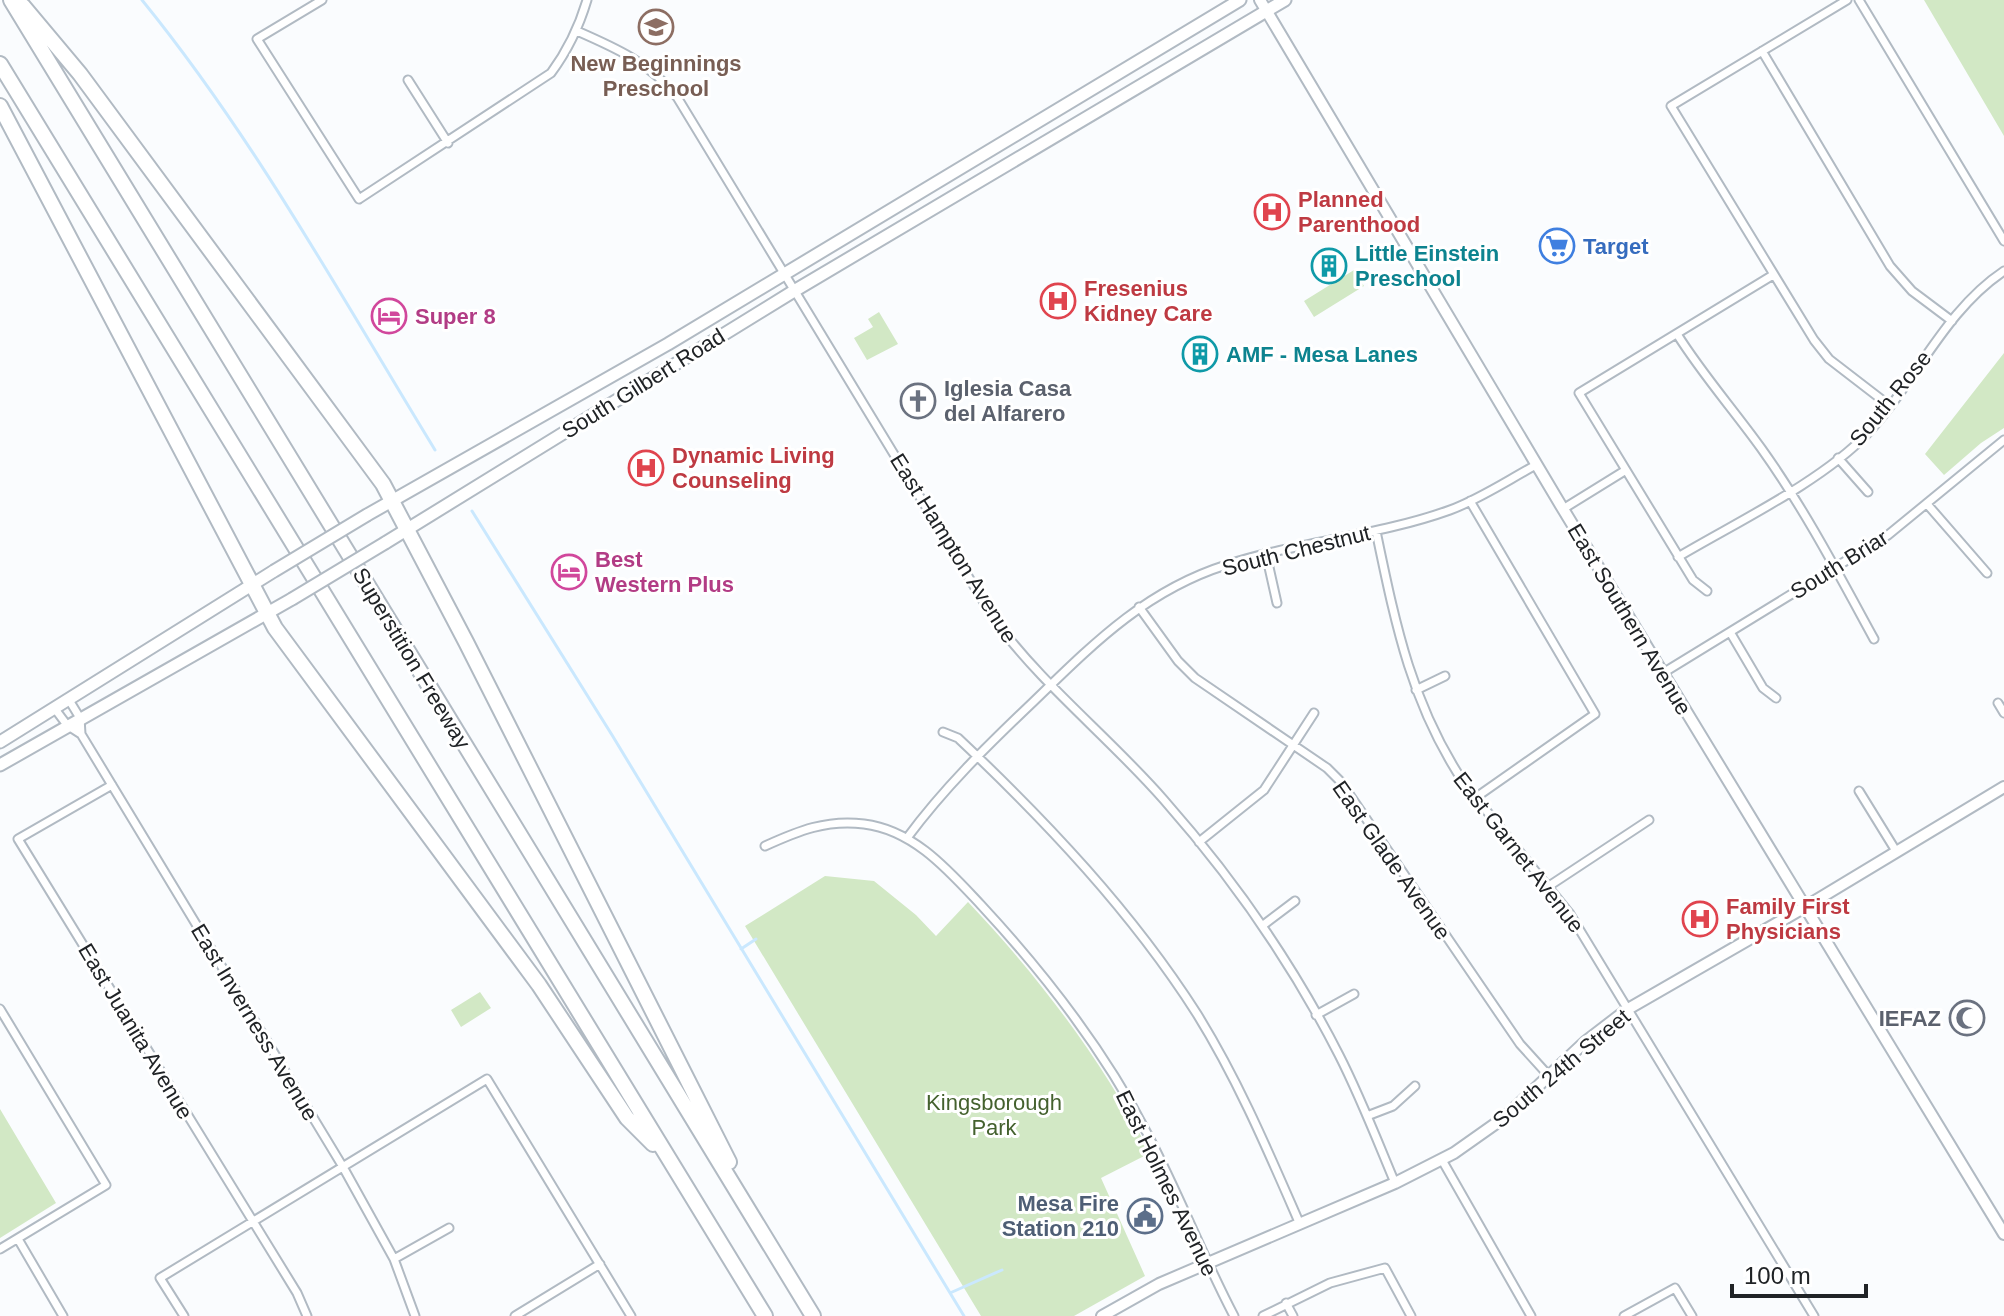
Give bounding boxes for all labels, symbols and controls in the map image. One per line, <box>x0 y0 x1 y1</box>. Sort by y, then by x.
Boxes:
school or university icon: New Beginnings Preschool <box>637 8 675 46</box>
place label: New Beginnings Preschool <box>570 51 742 101</box>
place label: Planned Parenthood <box>1298 187 1420 237</box>
hospital icon: Planned Parenthood <box>1253 193 1291 231</box>
supermarket icon: Target <box>1538 227 1576 265</box>
place label: Target <box>1583 234 1649 259</box>
place label: Little Einstein Preschool <box>1355 241 1499 291</box>
building icon: Little Einstein Preschool <box>1310 247 1348 285</box>
place label: Fresenius Kidney Care <box>1084 276 1212 326</box>
hospital icon: Fresenius Kidney Care <box>1039 282 1077 320</box>
hotel icon: Super 8 <box>370 297 408 335</box>
place label: Super 8 <box>415 304 496 329</box>
street label: South Gilbert Road <box>557 323 729 444</box>
building icon: AMF - Mesa Lanes <box>1181 335 1219 373</box>
place label: AMF - Mesa Lanes <box>1226 342 1418 367</box>
street label: South Rose <box>1844 346 1936 451</box>
place label: Iglesia Casa del Alfarero <box>944 376 1072 426</box>
church icon: Iglesia Casa del Alfarero <box>899 382 937 420</box>
place label: Dynamic Living Counseling <box>672 443 835 493</box>
hospital icon: Dynamic Living Counseling <box>627 449 665 487</box>
street label: East Hampton Avenue <box>885 449 1022 648</box>
street label: East Southern Avenue <box>1563 519 1697 719</box>
street label: South Chestnut <box>1220 520 1373 581</box>
street label: South Briar <box>1786 525 1893 604</box>
place label: Best Western Plus <box>595 547 734 597</box>
hotel icon: Best Western Plus <box>550 553 588 591</box>
street label: Superstition Freeway <box>348 563 476 753</box>
street label: East Garnet Avenue <box>1448 767 1589 937</box>
street label: East Glade Avenue <box>1327 776 1456 944</box>
place label: Family First Physicians <box>1726 894 1850 944</box>
hospital icon: Family First Physicians <box>1681 900 1719 938</box>
street label: East Inverness Avenue <box>186 920 323 1125</box>
street label: East Juanita Avenue <box>73 939 198 1123</box>
mosque icon: IEFAZ <box>1948 999 1986 1037</box>
street label: South 24th Street <box>1488 1004 1635 1133</box>
place label: IEFAZ <box>1879 1006 1941 1031</box>
street label: East Holmes Avenue <box>1111 1086 1222 1280</box>
park label: Kingsborough Park <box>926 1090 1062 1140</box>
place label: Mesa Fire Station 210 <box>1002 1191 1119 1241</box>
public building icon: Mesa Fire Station 210 <box>1126 1197 1164 1235</box>
scale bar <box>1732 1248 1866 1298</box>
text: 100 m <box>1744 1262 1811 1289</box>

